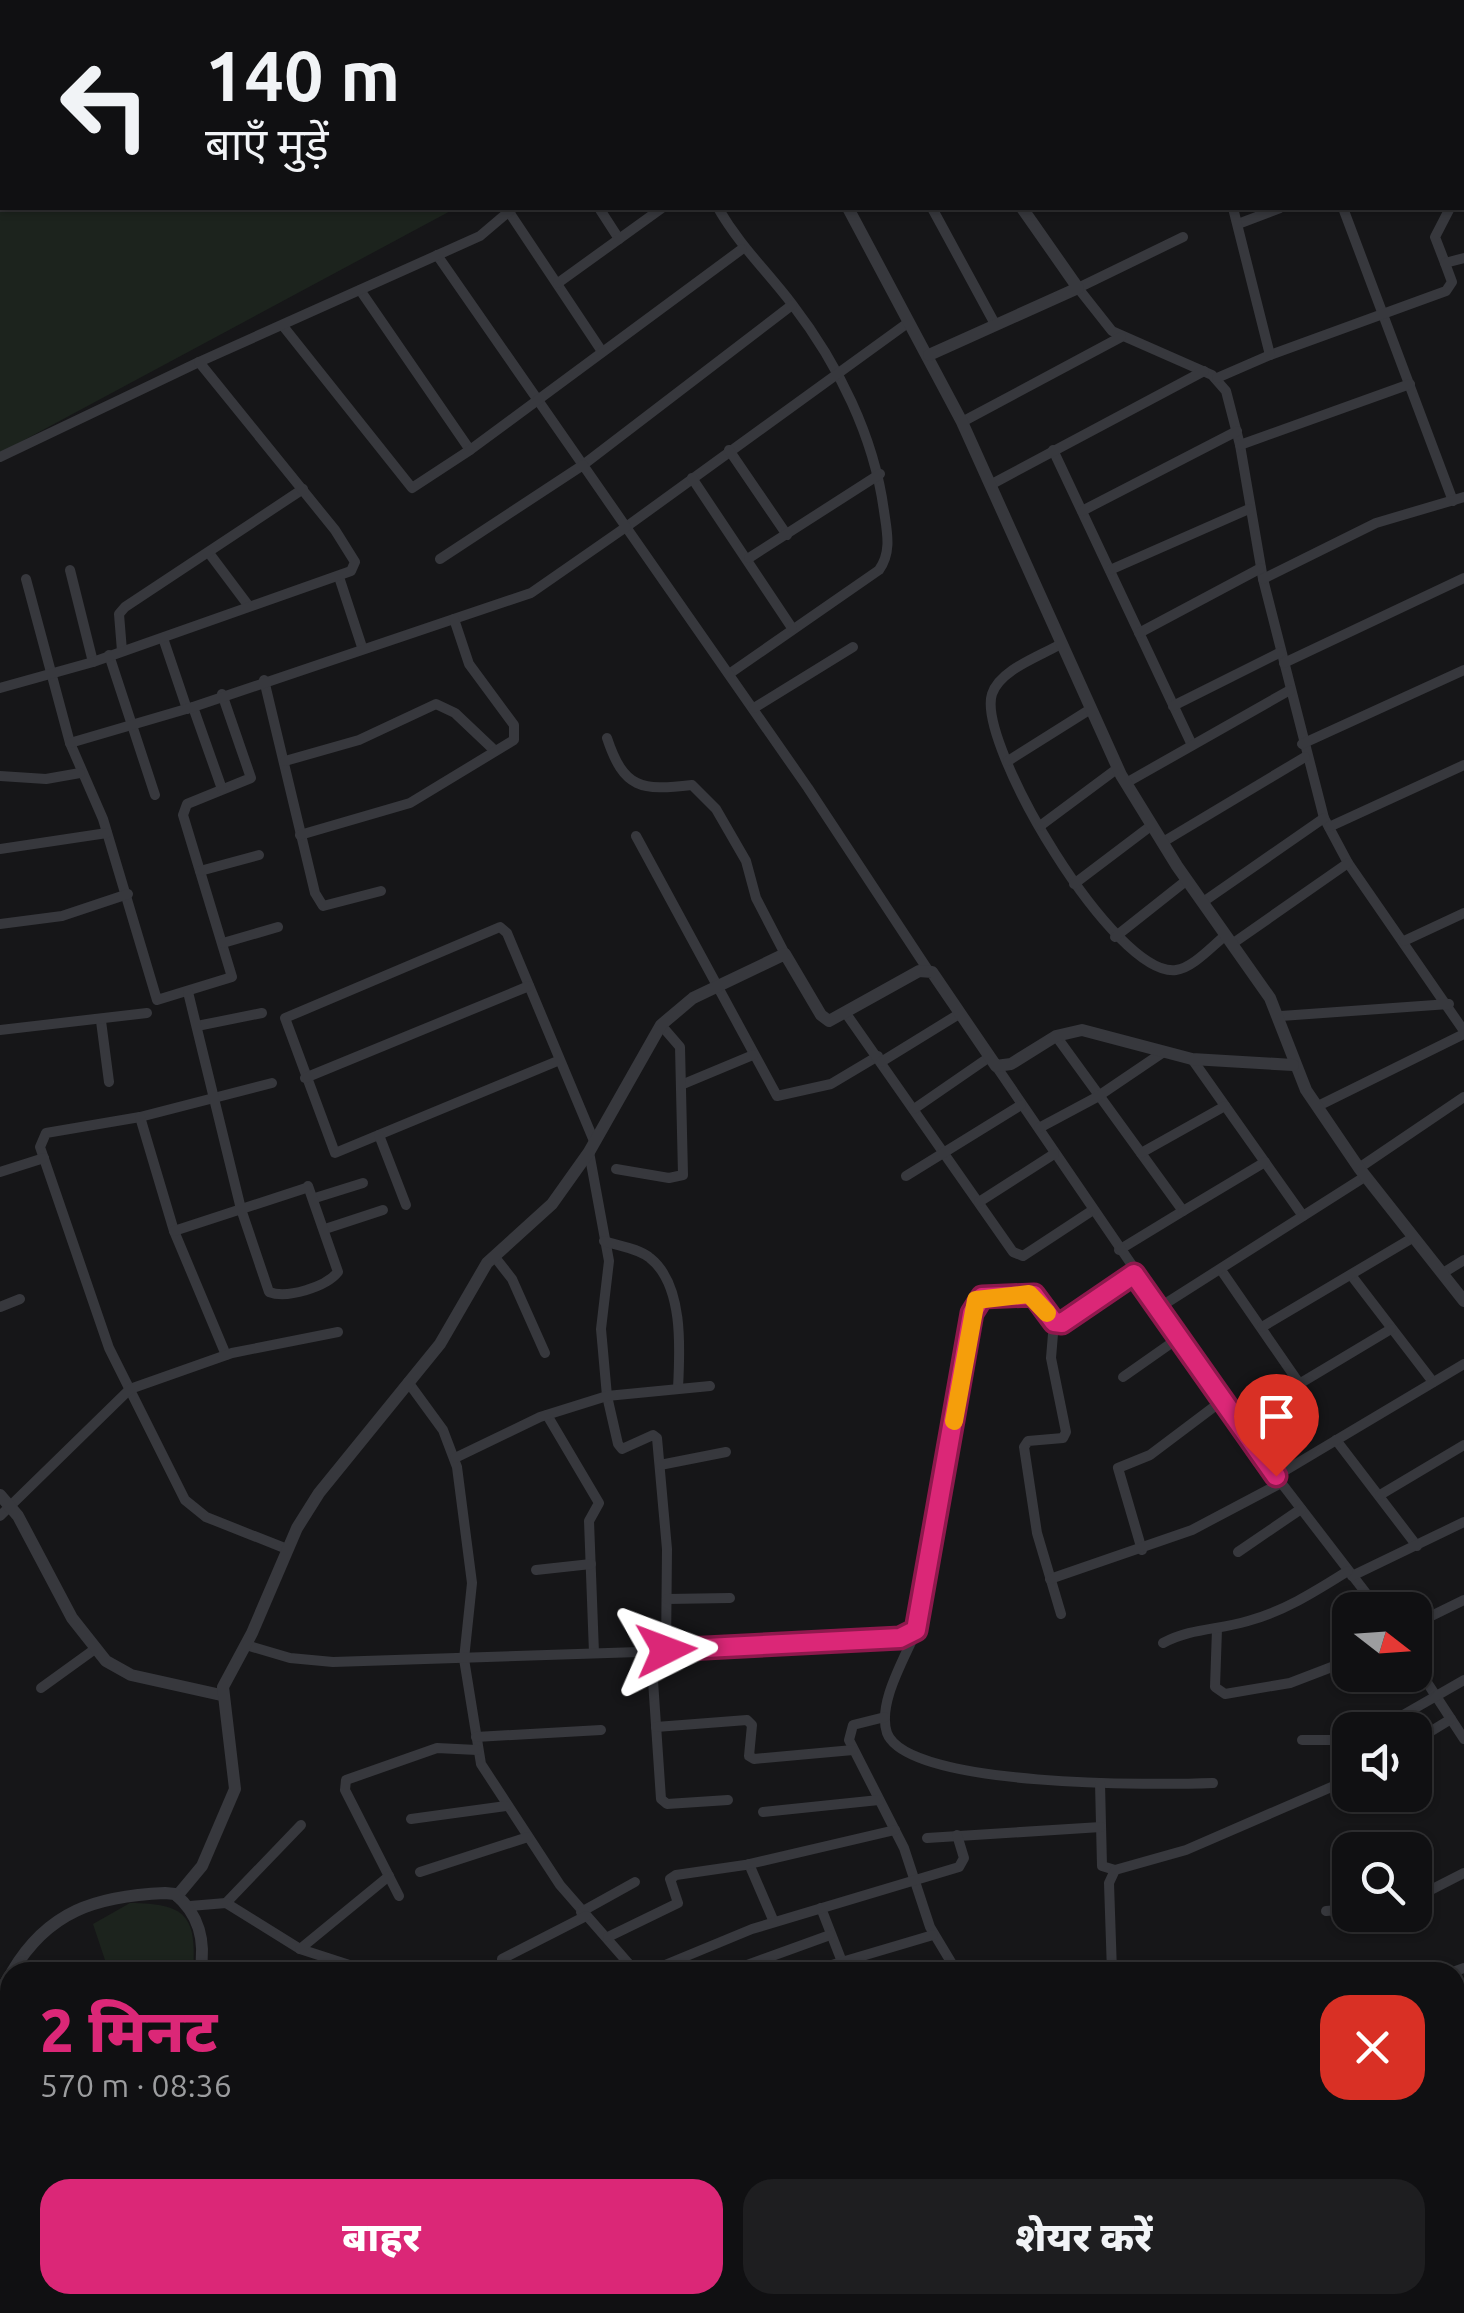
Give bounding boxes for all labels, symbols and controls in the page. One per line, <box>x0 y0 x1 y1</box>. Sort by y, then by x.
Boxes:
text: 140 m <box>205 36 400 114</box>
icon: left <box>40 40 170 170</box>
text: बाएँ मुड़ें <box>205 118 329 169</box>
pin <box>1234 1374 1319 1477</box>
icon: arrive <box>1249 1389 1304 1444</box>
north arrow <box>1332 1592 1432 1692</box>
map controls <box>1332 1592 1432 1932</box>
position arrow <box>614 1598 718 1702</box>
button: sound <box>1332 1712 1432 1812</box>
button: search <box>1332 1832 1432 1932</box>
button: close <box>1320 1995 1425 2100</box>
text: 2 मिनट <box>40 1996 217 2063</box>
text: 570 m · 08:36 <box>40 2067 232 2103</box>
button: बाहर <box>40 2179 723 2294</box>
button: शेयर करें <box>743 2179 1425 2294</box>

